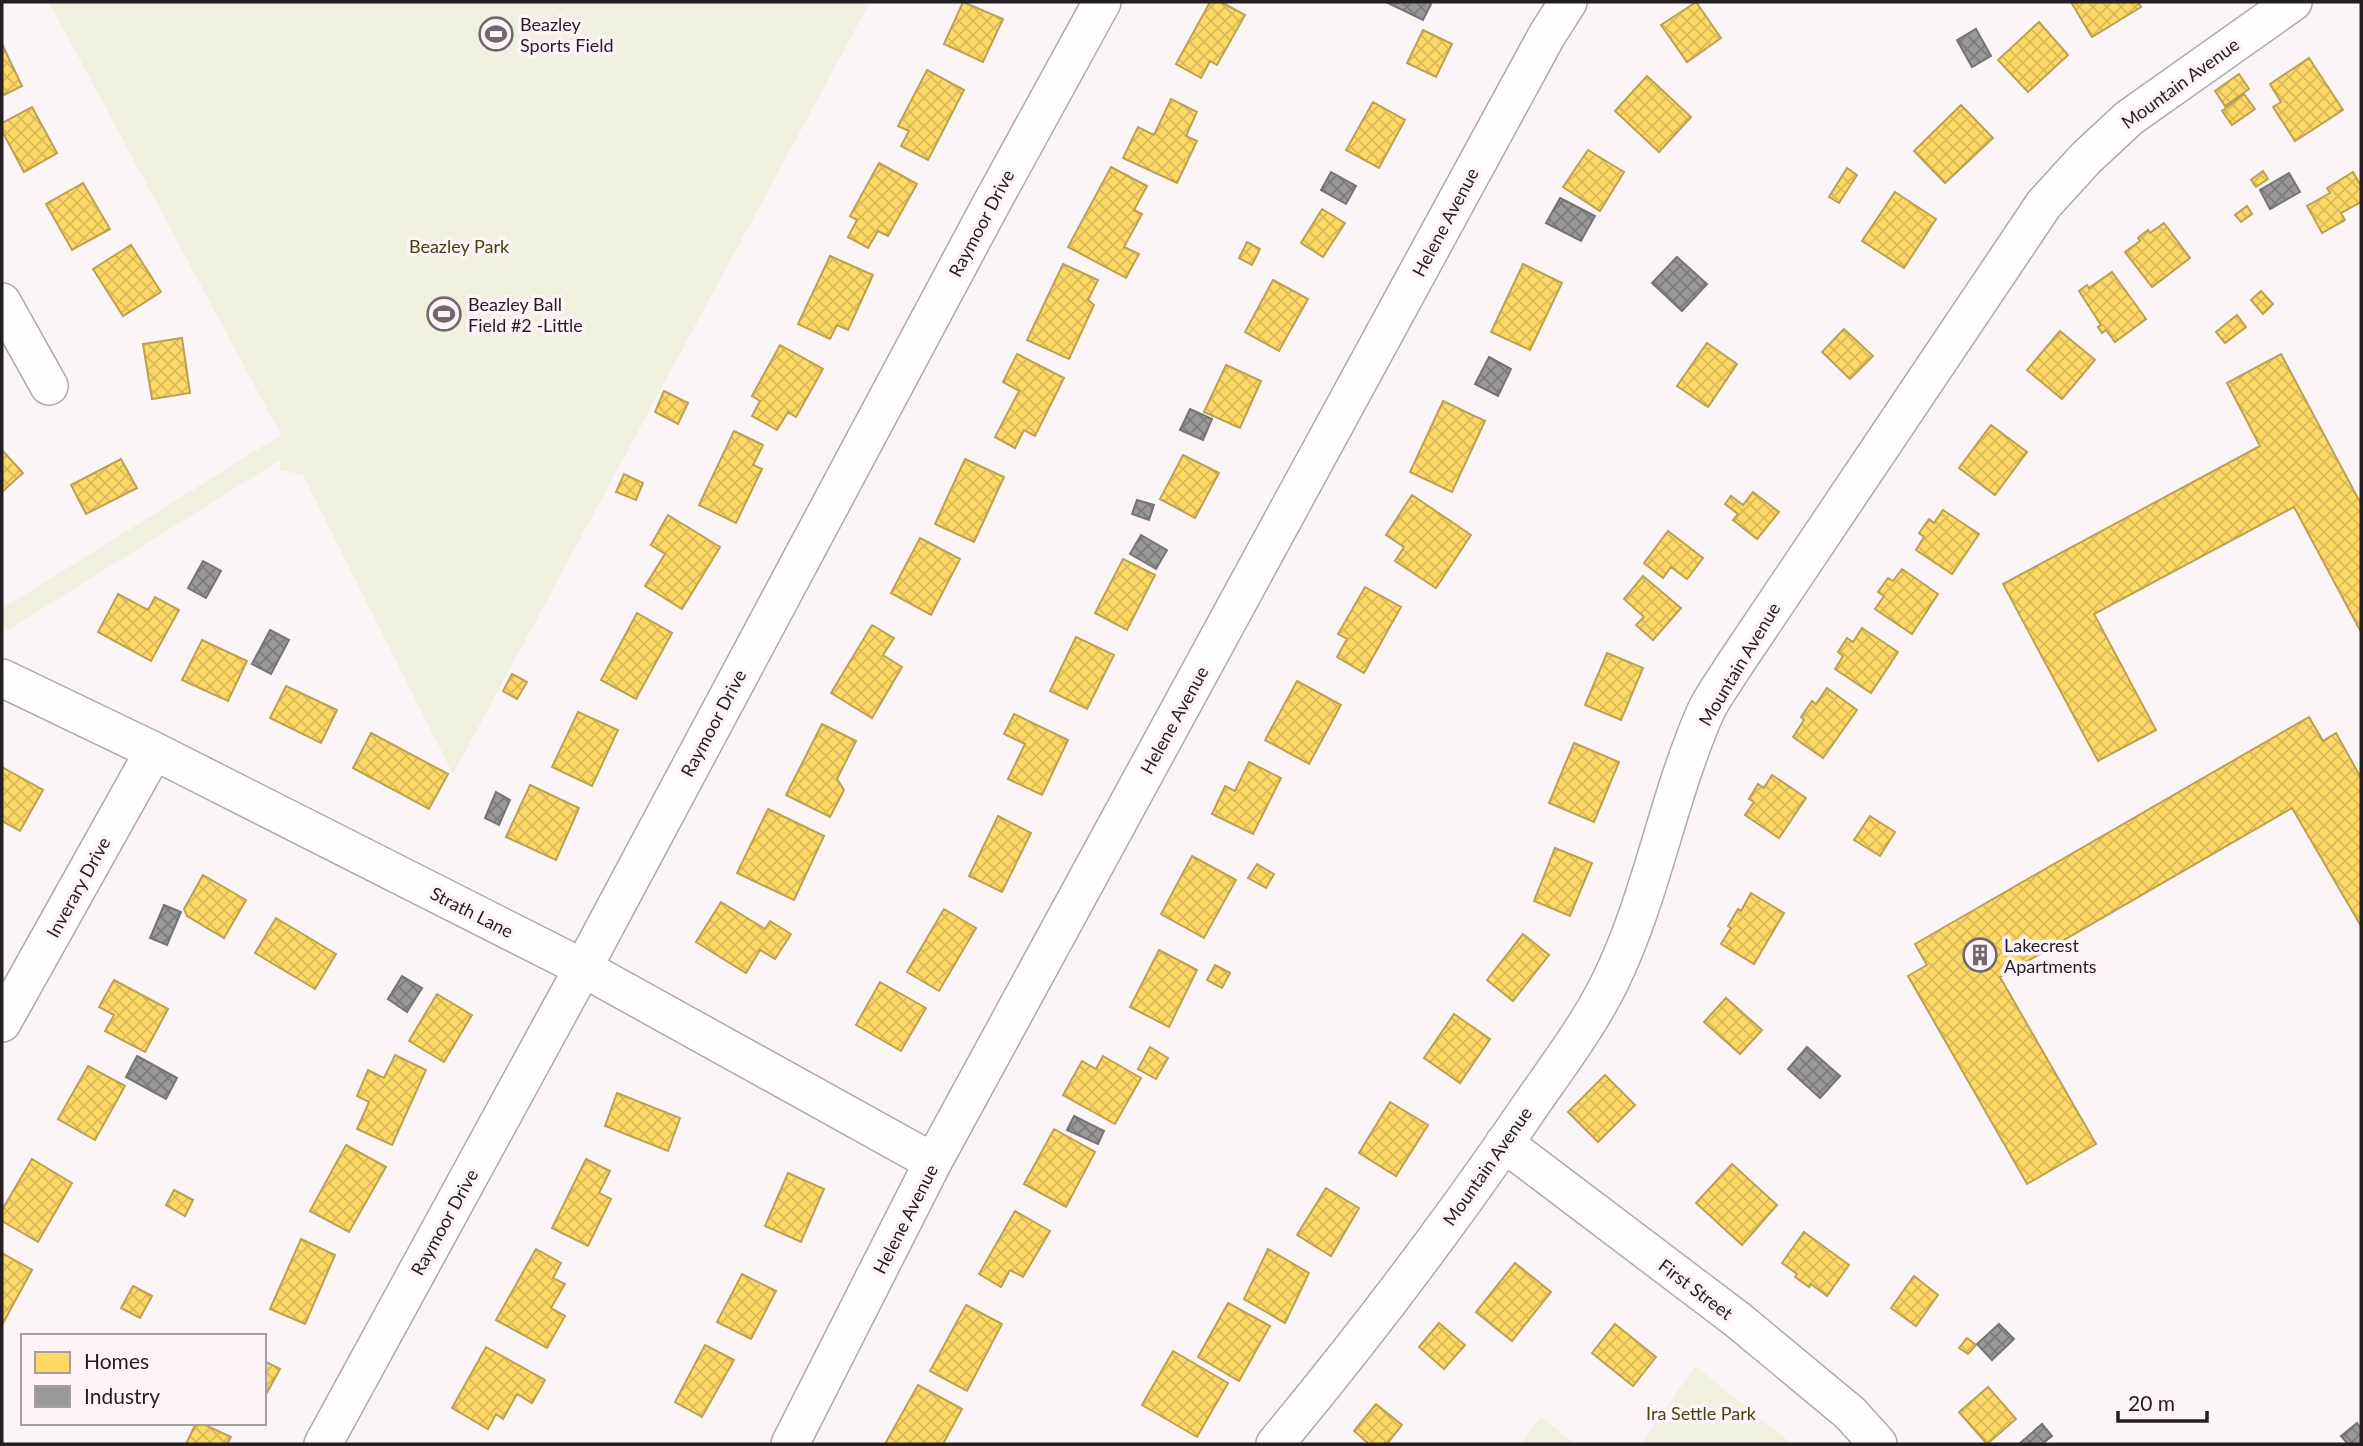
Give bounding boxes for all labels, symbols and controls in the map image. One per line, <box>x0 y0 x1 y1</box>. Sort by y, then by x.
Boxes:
place label: Beazley Sports Field <box>520 13 614 56</box>
sports icon: Beazley Sports Field <box>477 15 515 53</box>
street label: Mountain Avenue <box>2117 33 2243 133</box>
street label: Helene Avenue <box>1407 164 1483 280</box>
street label: Raymoor Drive <box>944 166 1018 280</box>
park label: Beazley Park <box>409 235 510 257</box>
place label: Beazley Ball Field #2 -Little <box>468 293 583 336</box>
sports icon: Beazley Ball Field #2 -Little <box>425 295 463 333</box>
street label: Mountain Avenue <box>1694 598 1784 730</box>
street label: Helene Avenue <box>1135 662 1213 778</box>
street label: Raymoor Drive <box>676 666 750 780</box>
street label: Inverary Drive <box>41 833 115 941</box>
street label: Strath Lane <box>427 882 517 942</box>
place label: Lakecrest Apartments <box>2004 934 2097 977</box>
building icon: Lakecrest Apartments <box>1961 936 1999 974</box>
street label: Mountain Avenue <box>1438 1102 1536 1230</box>
street label: Helene Avenue <box>868 1161 942 1277</box>
street label: Raymoor Drive <box>406 1165 482 1279</box>
street label: First Street <box>1655 1254 1738 1324</box>
legend <box>21 1334 266 1425</box>
text: Homes <box>84 1348 149 1373</box>
scale bar <box>2118 1380 2207 1424</box>
text: Industry <box>84 1383 160 1408</box>
text: 20 m <box>2128 1390 2175 1415</box>
park label: Ira Settle Park <box>1646 1402 1757 1424</box>

